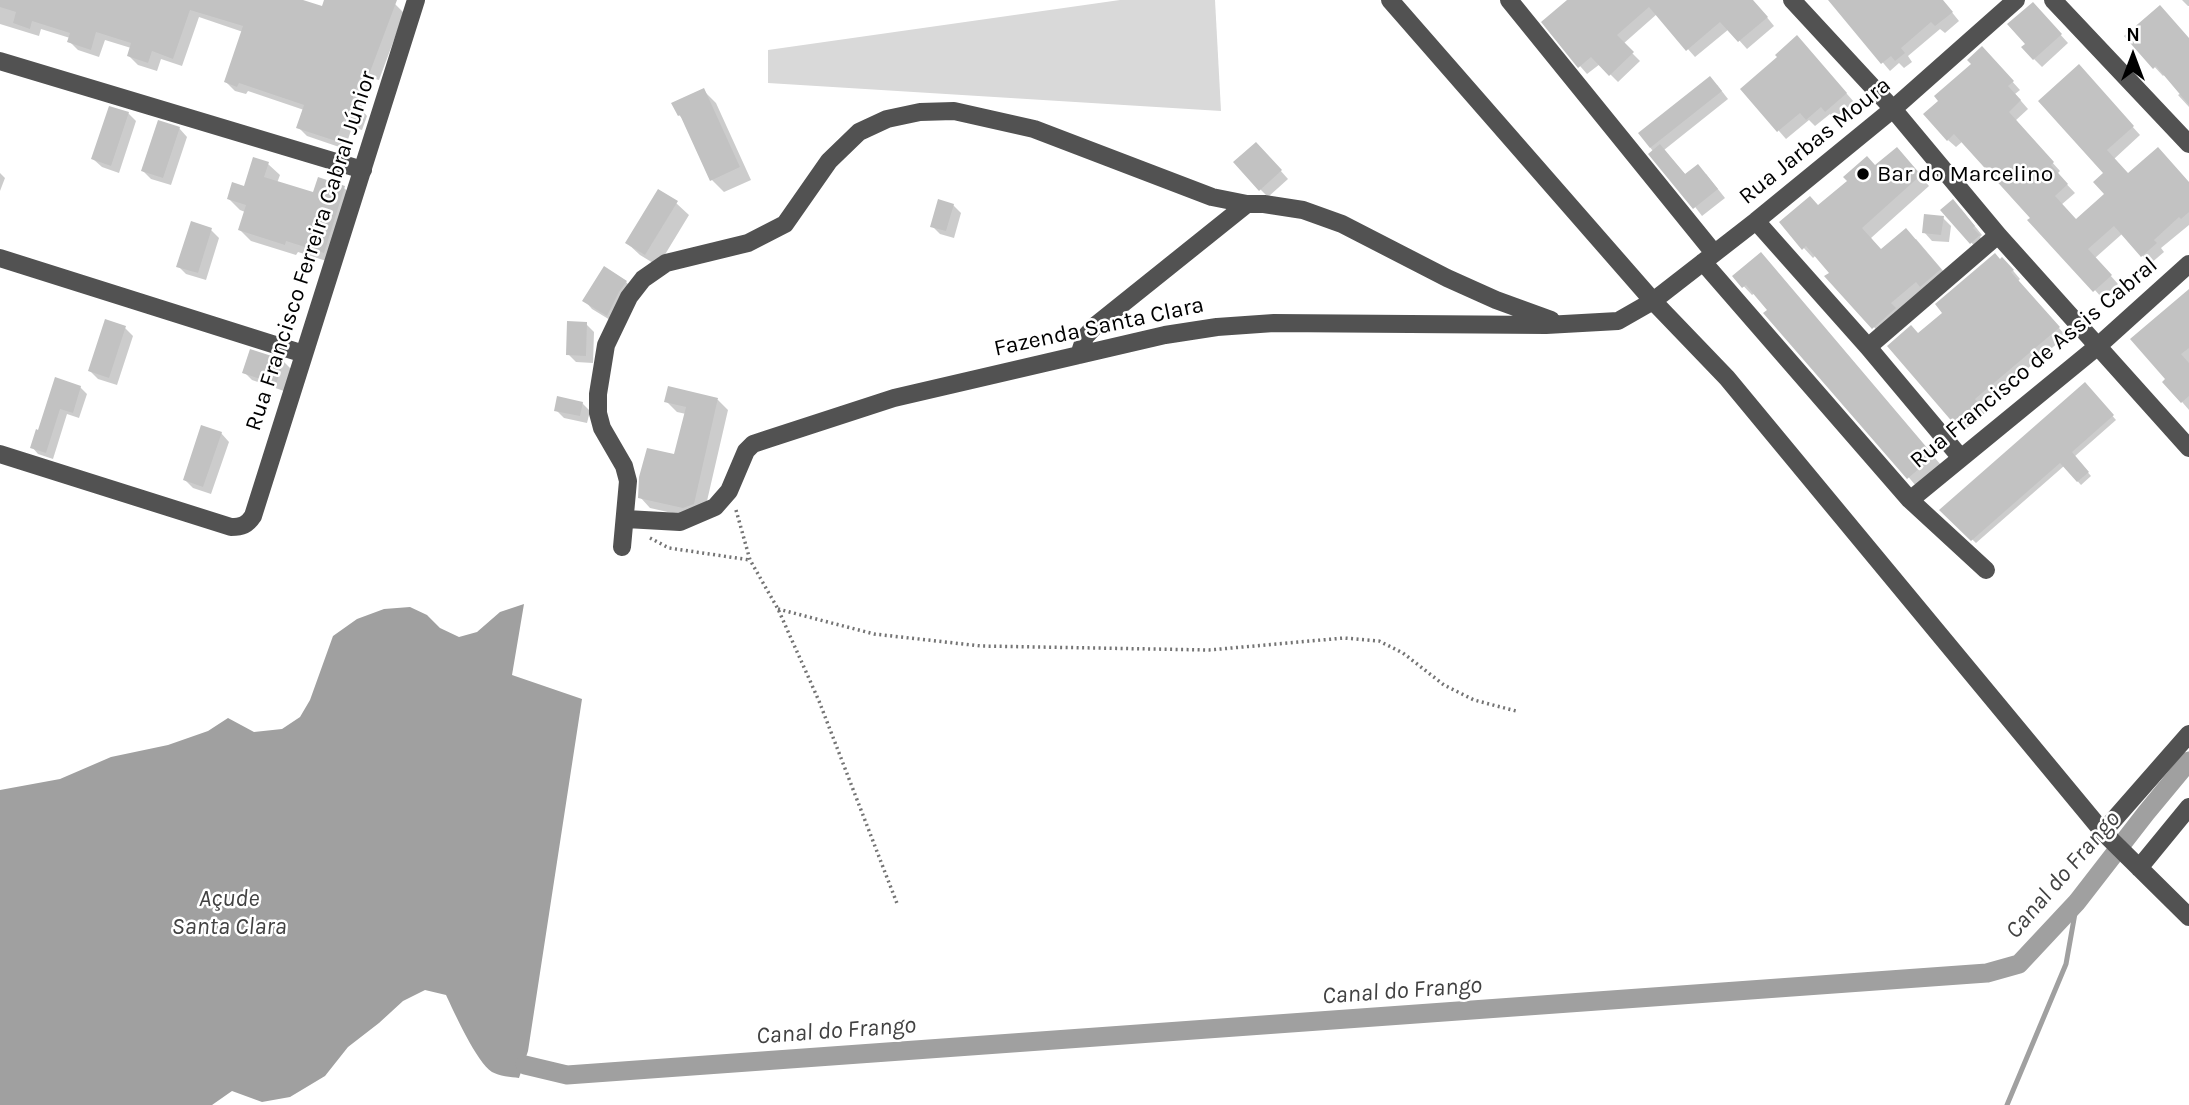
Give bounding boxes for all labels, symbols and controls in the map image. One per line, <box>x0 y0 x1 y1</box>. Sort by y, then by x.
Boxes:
north arrow <box>2098 21 2168 91</box>
text: N <box>2126 24 2140 46</box>
street label: Rua Francisco Ferreira Cabral Júnior <box>240 68 382 434</box>
street label: Rua Jarbas Moura <box>1734 71 1896 211</box>
place label: Bar do Marcelino <box>1877 160 2053 188</box>
marker: Bar do Marcelino <box>1855 166 1871 182</box>
street label: Rua Francisco de Assis Cabral <box>1905 251 2163 475</box>
street label: Fazenda Santa Clara <box>992 291 1206 363</box>
water label: Canal do Frango <box>2000 805 2126 945</box>
water label: Açude Santa Clara <box>171 885 287 941</box>
water label: Canal do Frango <box>1321 971 1483 1011</box>
water label: Canal do Frango <box>755 1011 917 1051</box>

